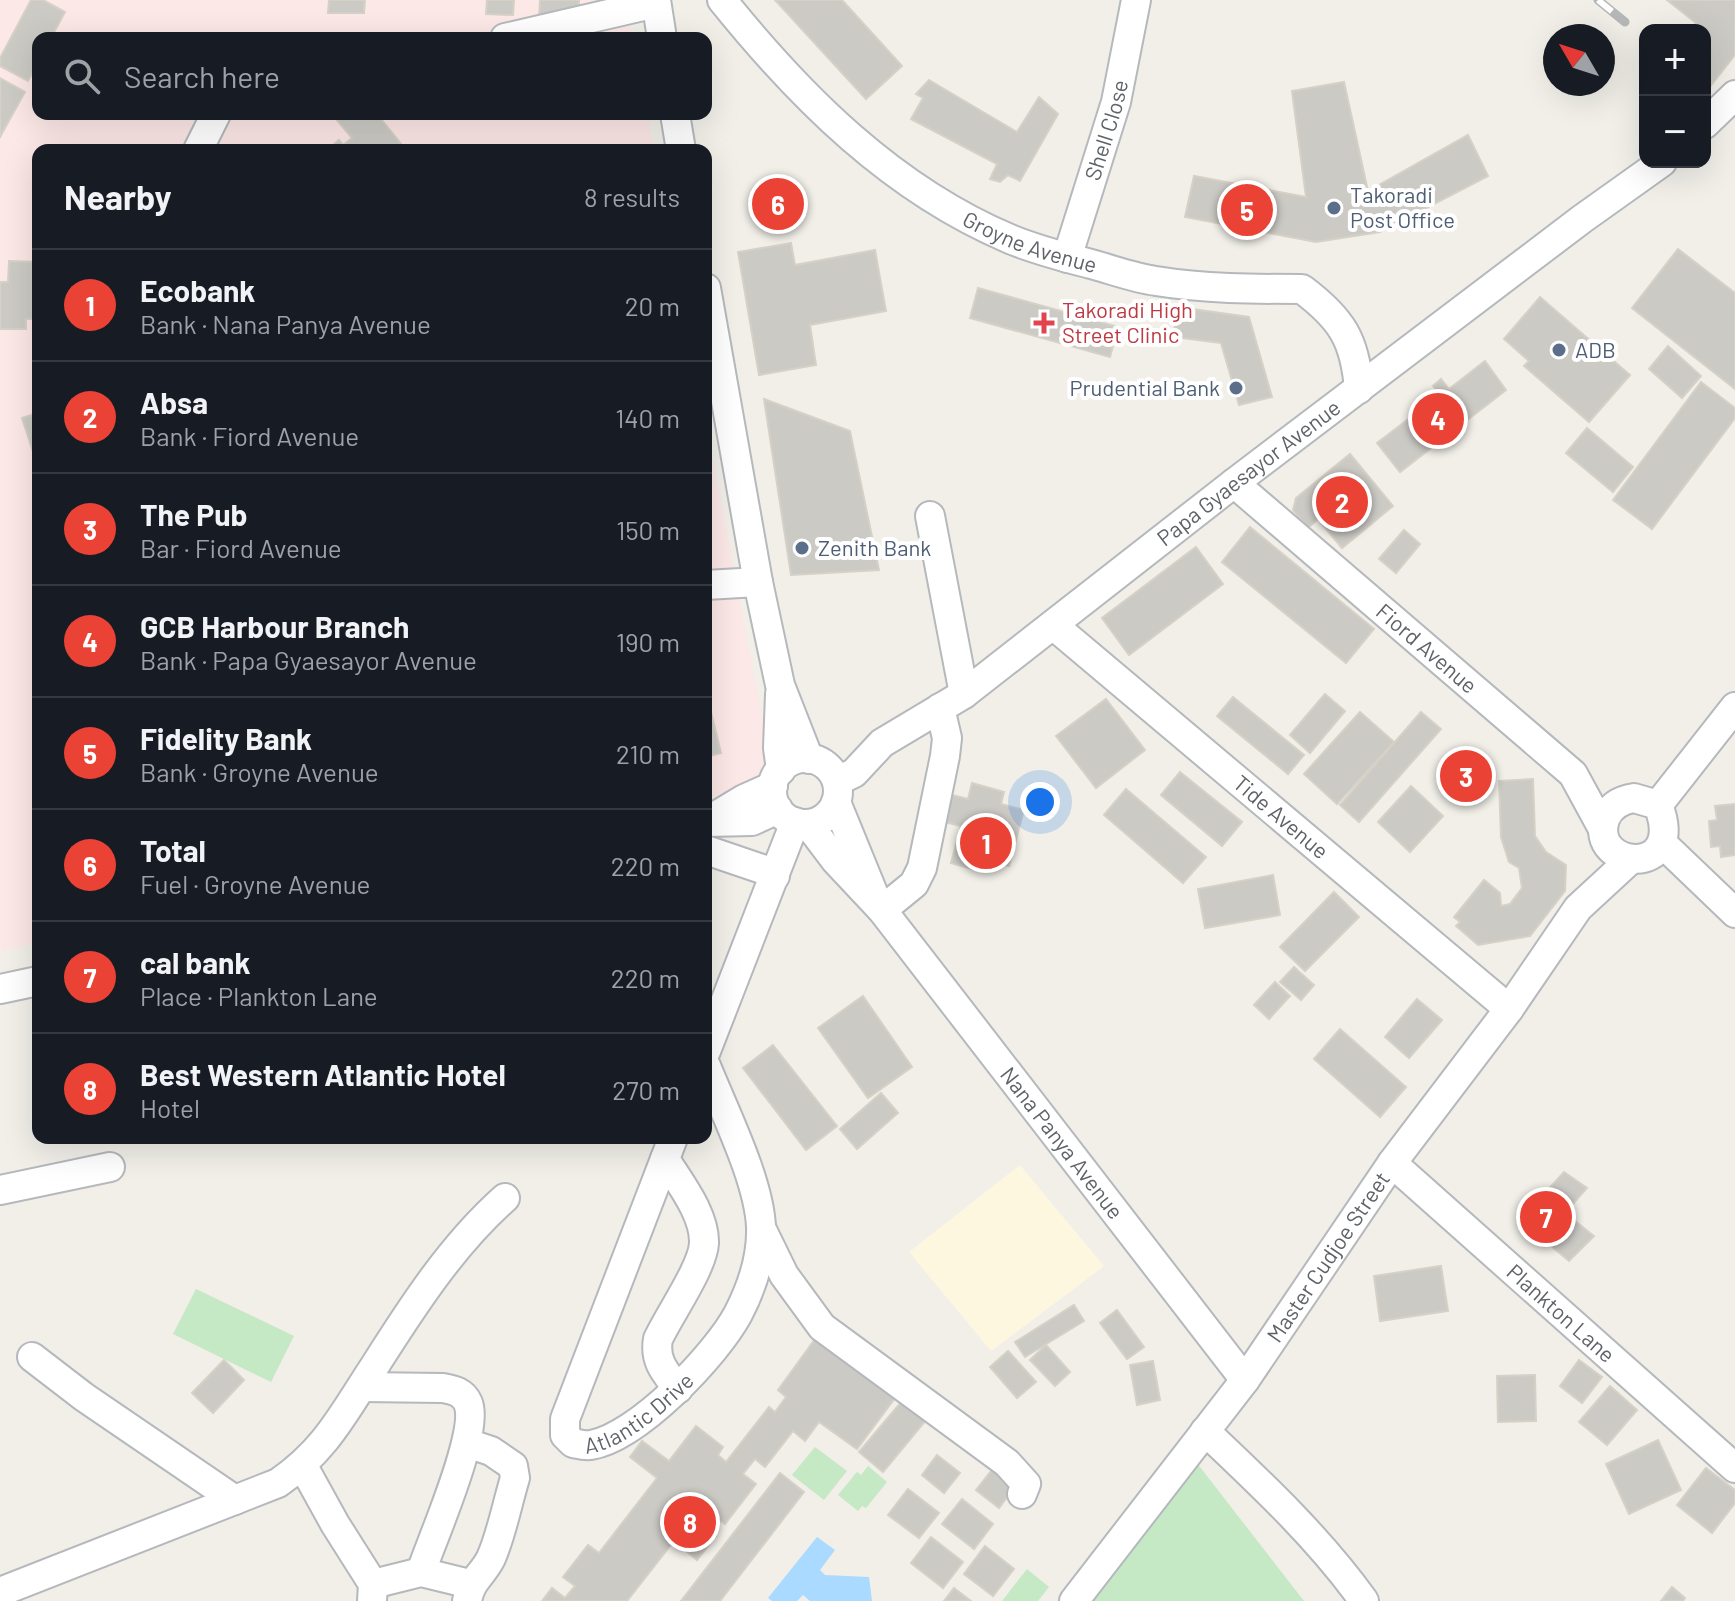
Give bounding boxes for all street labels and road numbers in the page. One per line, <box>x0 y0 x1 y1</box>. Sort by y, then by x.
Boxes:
street label: Shell Close <box>1078 77 1132 183</box>
street label: Groyne Avenue <box>959 205 1100 277</box>
street label: Papa Gyaesayor Avenue <box>1151 393 1345 550</box>
street label: Fiord Avenue <box>1372 597 1483 698</box>
street label: Tide Avenue <box>1229 769 1334 863</box>
street label: Nana Panya Avenue <box>996 1061 1130 1224</box>
street label: Master Cudjoe Street <box>1261 1166 1394 1347</box>
street label: Plankton Lane <box>1502 1258 1621 1367</box>
street label: Atlantic Drive <box>582 1367 698 1458</box>

